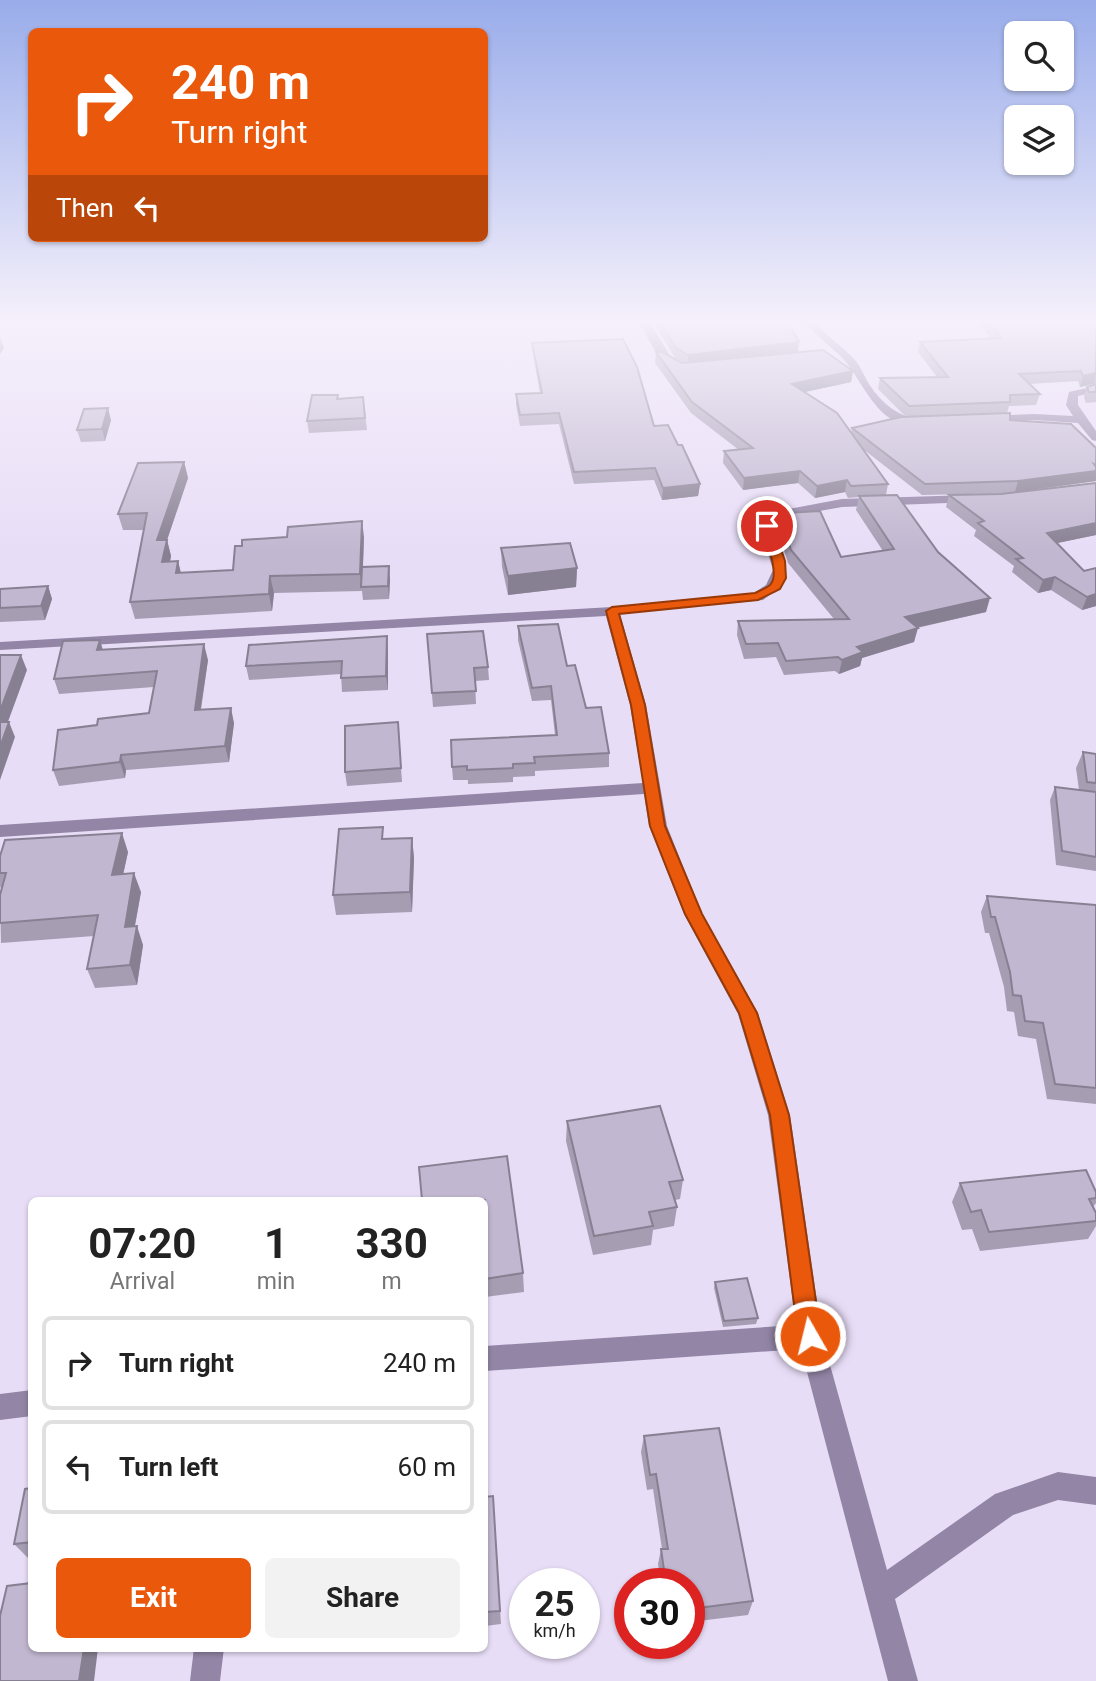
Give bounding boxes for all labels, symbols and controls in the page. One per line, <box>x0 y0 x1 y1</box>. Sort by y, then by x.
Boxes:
map controls <box>1004 21 1074 175</box>
button: search <box>1004 21 1074 91</box>
text: 240 m <box>171 54 310 111</box>
icon: right <box>56 56 147 147</box>
button: layers <box>1004 105 1074 175</box>
text: Turn right <box>171 113 307 151</box>
icon: left <box>128 189 166 227</box>
text: Then <box>56 193 114 223</box>
pin <box>737 496 797 556</box>
icon: arrive <box>748 507 786 545</box>
text: 07:20 <box>88 1219 196 1268</box>
text: 1 <box>264 1219 288 1268</box>
text: 330 <box>355 1219 428 1268</box>
text: Arrival <box>110 1268 175 1295</box>
text: min <box>257 1268 295 1295</box>
text: m <box>382 1268 402 1295</box>
position arrow <box>773 1299 847 1373</box>
icon: right <box>60 1344 98 1382</box>
text: Turn right <box>119 1348 234 1378</box>
text: 240 m <box>383 1348 456 1378</box>
icon: left <box>60 1448 98 1486</box>
text: Turn left <box>119 1452 218 1482</box>
text: 60 m <box>398 1452 456 1482</box>
button: Exit <box>56 1558 251 1638</box>
button: Share <box>265 1558 460 1638</box>
speed limit sign: 30 <box>614 1568 705 1659</box>
text: 25 <box>534 1584 575 1625</box>
text: km/h <box>533 1620 576 1641</box>

